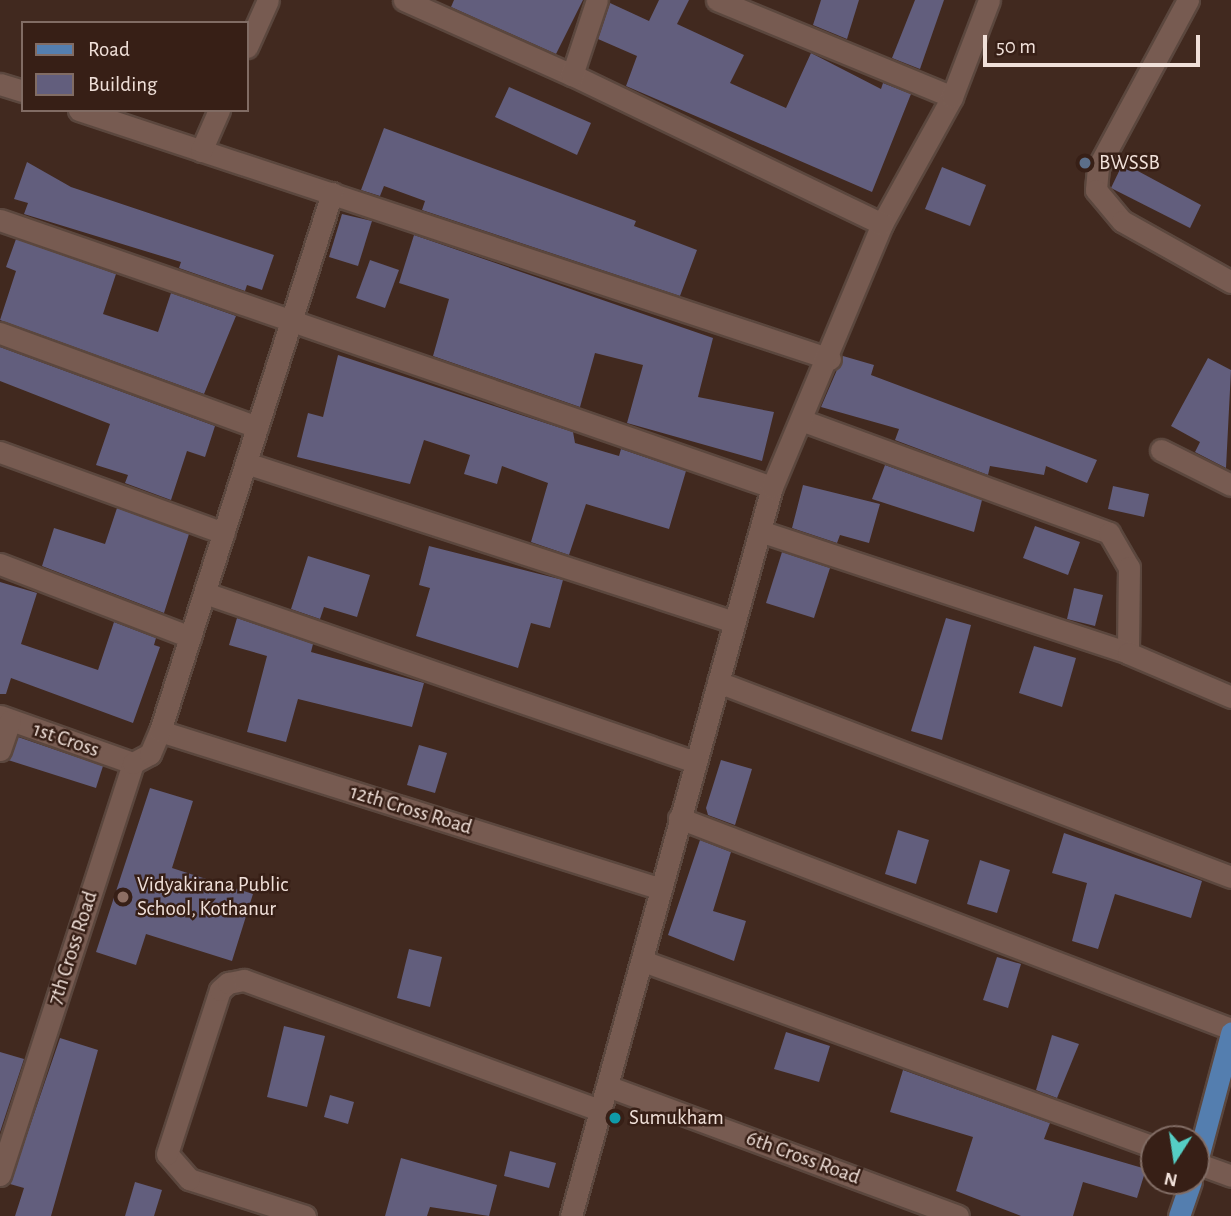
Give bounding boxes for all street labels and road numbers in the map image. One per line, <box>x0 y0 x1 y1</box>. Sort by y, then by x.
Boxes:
street label: 1st Cross <box>30 717 102 763</box>
street label: 12th Cross Road <box>347 780 475 840</box>
street label: 7th Cross Road <box>43 888 103 1008</box>
street label: 6th Cross Road <box>743 1126 863 1190</box>

